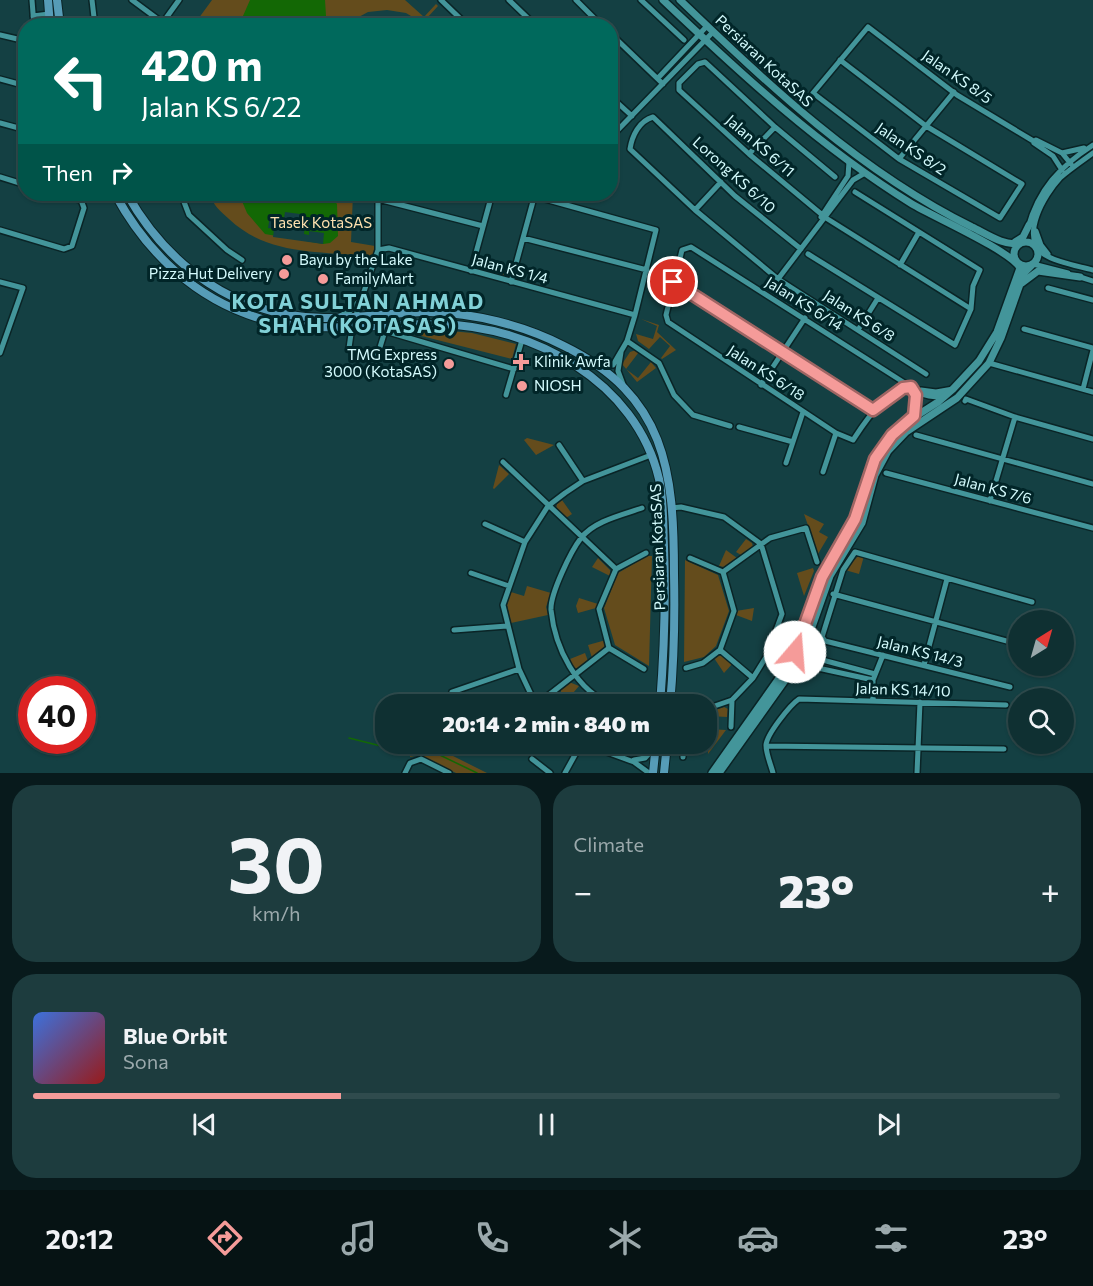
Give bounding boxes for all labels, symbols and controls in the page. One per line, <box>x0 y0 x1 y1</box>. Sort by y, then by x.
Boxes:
street label: Persiaran KotaSAS <box>712 10 817 110</box>
text: 420 m <box>141 38 263 90</box>
icon: left <box>42 42 120 120</box>
street label: Jalan KS 8/5 <box>919 46 996 107</box>
text: Jalan KS 6/22 <box>141 90 302 123</box>
street label: Jalan KS 6/11 <box>723 110 799 180</box>
street label: Jalan KS 8/2 <box>873 118 950 178</box>
street label: Lorong KS 6/10 <box>690 132 780 216</box>
icon: right <box>105 156 138 189</box>
text: Then <box>42 159 93 186</box>
park label: Tasek KotaSAS <box>270 213 372 231</box>
street label: Jalan KS 1/4 <box>470 249 550 287</box>
place label: Bayu by the Lake <box>299 250 412 268</box>
marker: Bayu by the Lake <box>280 253 294 267</box>
pin <box>647 256 698 307</box>
place label: Pizza Hut Delivery <box>149 264 272 282</box>
icon: arrive <box>656 265 689 298</box>
marker: Pizza Hut Delivery <box>277 267 291 281</box>
place label: FamilyMart <box>335 269 414 287</box>
marker: FamilyMart <box>316 272 330 286</box>
street label: Jalan KS 6/14 <box>762 272 847 334</box>
street label: Jalan KS 6/8 <box>821 285 899 345</box>
district label: KOTA SULTAN AHMAD SHAH (KOTASAS) <box>231 288 485 337</box>
street label: Jalan KS 6/18 <box>725 341 808 404</box>
place label: TMG Express 3000 (KotaSAS) <box>324 345 437 380</box>
place label: Klinik Awfa <box>534 352 611 370</box>
marker: Klinik Awfa <box>512 353 530 371</box>
marker: TMG Express 3000 (KotaSAS) <box>442 357 456 371</box>
place label: NIOSH <box>534 376 582 394</box>
marker: NIOSH <box>515 379 529 393</box>
street label: Jalan KS 7/6 <box>953 469 1034 507</box>
street label: Persiaran KotaSAS <box>646 483 668 611</box>
north arrow <box>1008 610 1074 676</box>
map controls <box>1008 610 1074 754</box>
position arrow <box>763 620 827 684</box>
street label: Jalan KS 14/3 <box>876 632 965 670</box>
speed limit sign: 40 <box>18 676 96 754</box>
street label: Jalan KS 14/10 <box>855 678 951 700</box>
button: search <box>1008 688 1074 754</box>
text: 20:14 · 2 min · 840 m <box>442 710 650 737</box>
text: 30 <box>228 814 325 909</box>
text: Climate <box>574 832 644 856</box>
text: 23° <box>779 862 854 917</box>
text: − <box>574 870 592 911</box>
text: + <box>1041 870 1060 911</box>
text: km/h <box>252 901 301 925</box>
text: Blue Orbit <box>123 1022 227 1049</box>
text: Sona <box>123 1049 169 1073</box>
icon: previous <box>188 1108 221 1141</box>
icon: pause <box>530 1108 563 1141</box>
icon: next <box>872 1108 905 1141</box>
icon: directions <box>204 1217 246 1259</box>
icon: music <box>338 1217 380 1259</box>
icon: phone <box>471 1217 513 1259</box>
icon: climate <box>604 1217 646 1259</box>
icon: car <box>737 1217 779 1259</box>
icon: filters <box>870 1217 912 1259</box>
text: 20:12 <box>46 1222 113 1255</box>
text: 23° <box>1003 1222 1047 1255</box>

